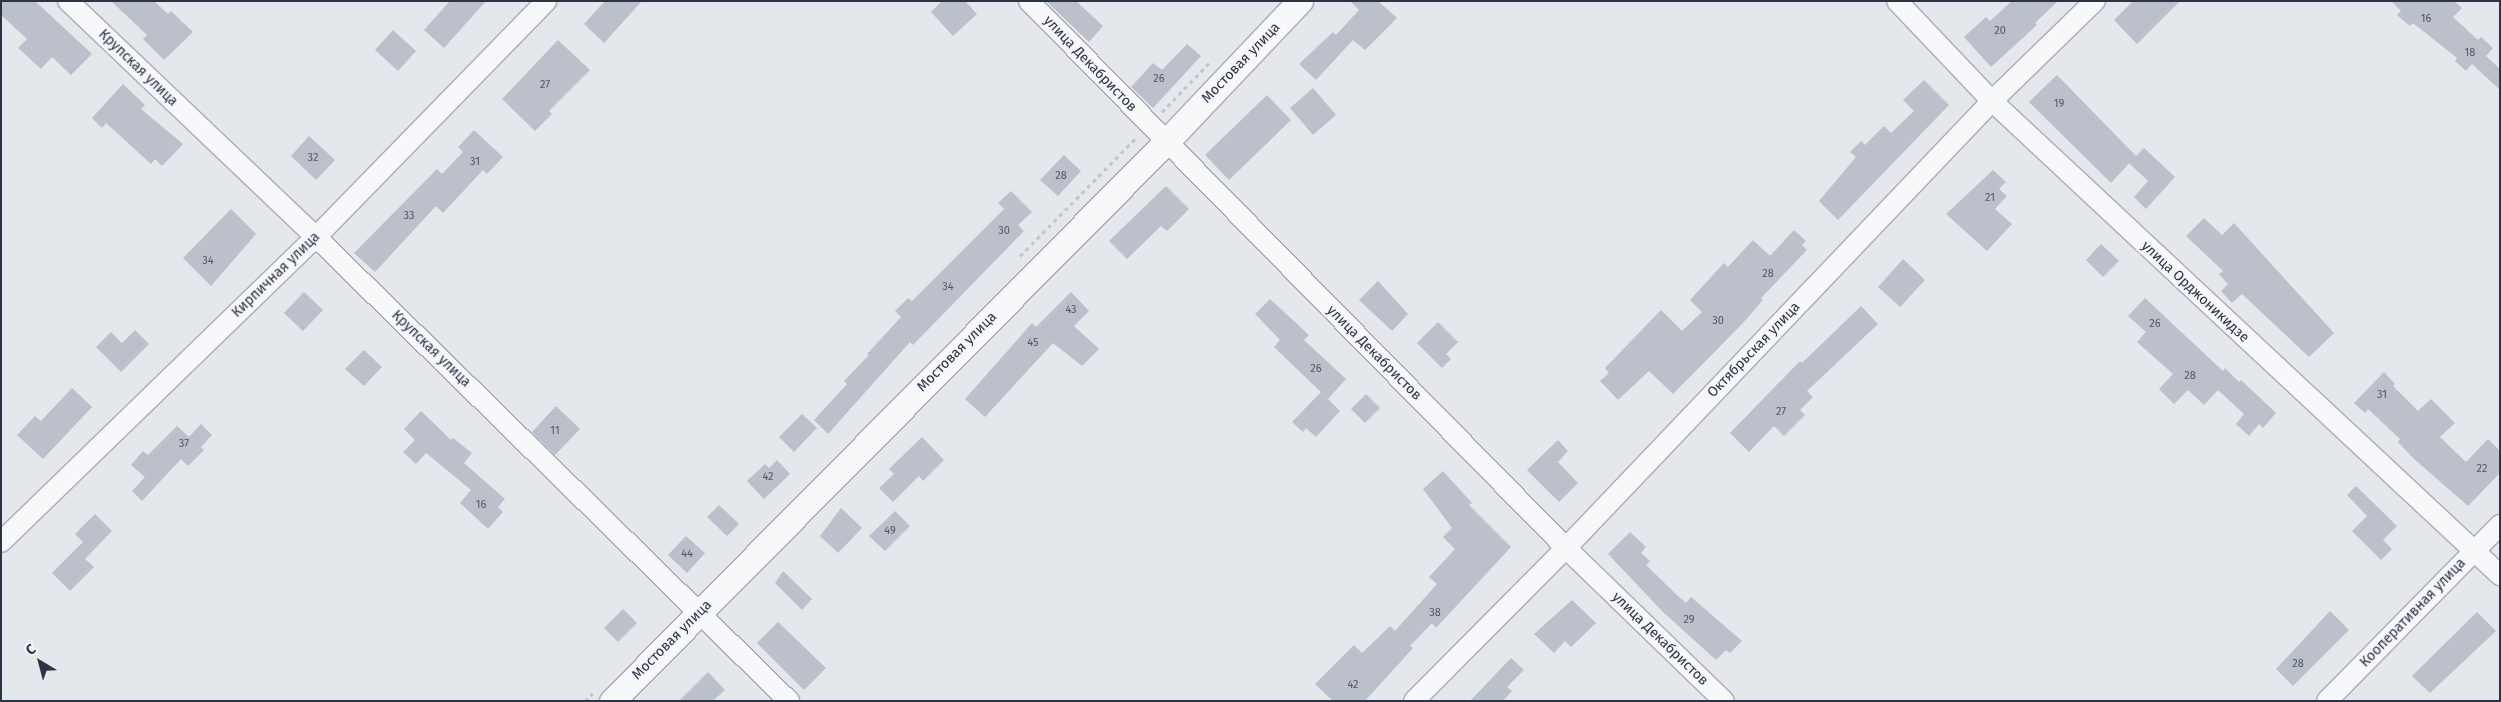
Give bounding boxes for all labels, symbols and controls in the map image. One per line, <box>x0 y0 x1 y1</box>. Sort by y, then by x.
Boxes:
street label: улица Декабристов <box>1040 12 1140 116</box>
house number: 16 <box>2421 12 2431 26</box>
street label: Мостовая улица <box>1198 19 1284 107</box>
house number: 20 <box>1994 24 2006 38</box>
street label: Крупская улица <box>95 26 181 110</box>
house number: 18 <box>2465 46 2475 60</box>
house number: 26 <box>1153 72 1165 86</box>
house number: 27 <box>540 78 550 92</box>
house number: 19 <box>2054 97 2064 111</box>
house number: 32 <box>308 151 318 165</box>
house number: 31 <box>470 155 480 169</box>
house number: 28 <box>1055 169 1067 183</box>
house number: 21 <box>1985 191 1995 205</box>
house number: 33 <box>404 209 414 223</box>
house number: 30 <box>998 224 1010 238</box>
street label: Кирпичная улица <box>229 229 323 321</box>
street label: улица Орджоникидзе <box>2138 238 2252 346</box>
house number: 34 <box>202 254 214 268</box>
house number: 28 <box>1762 267 1774 281</box>
house number: 34 <box>942 280 954 294</box>
street label: Октябрьская улица <box>1704 299 1804 401</box>
street label: улица Декабристов <box>1323 302 1425 404</box>
house number: 43 <box>1065 303 1077 317</box>
street label: Крупская улица <box>388 307 474 391</box>
street label: Мостовая улица <box>914 309 1000 395</box>
house number: 30 <box>1712 314 1724 328</box>
house number: 26 <box>2149 317 2161 331</box>
house number: 45 <box>1027 336 1039 350</box>
house number: 26 <box>1310 362 1322 376</box>
house number: 28 <box>2184 369 2196 383</box>
house number: 31 <box>2377 388 2387 402</box>
house number: 27 <box>1776 405 1786 419</box>
house number: 11 <box>550 424 560 438</box>
house number: 37 <box>179 437 189 451</box>
house number: 22 <box>2477 462 2487 476</box>
house number: 42 <box>762 470 774 484</box>
house number: 16 <box>476 498 486 512</box>
house number: 49 <box>884 524 896 538</box>
house number: 44 <box>681 547 693 561</box>
street label: Кооперативная улица <box>2357 555 2469 671</box>
street label: улица Декабристов <box>1608 589 1712 689</box>
street label: Мостовая улица <box>629 597 715 683</box>
house number: 38 <box>1429 606 1441 620</box>
house number: 29 <box>1683 613 1695 627</box>
north arrow <box>15 637 65 687</box>
text: С <box>22 640 39 659</box>
house number: 28 <box>2292 657 2304 671</box>
house number: 42 <box>1347 678 1359 692</box>

